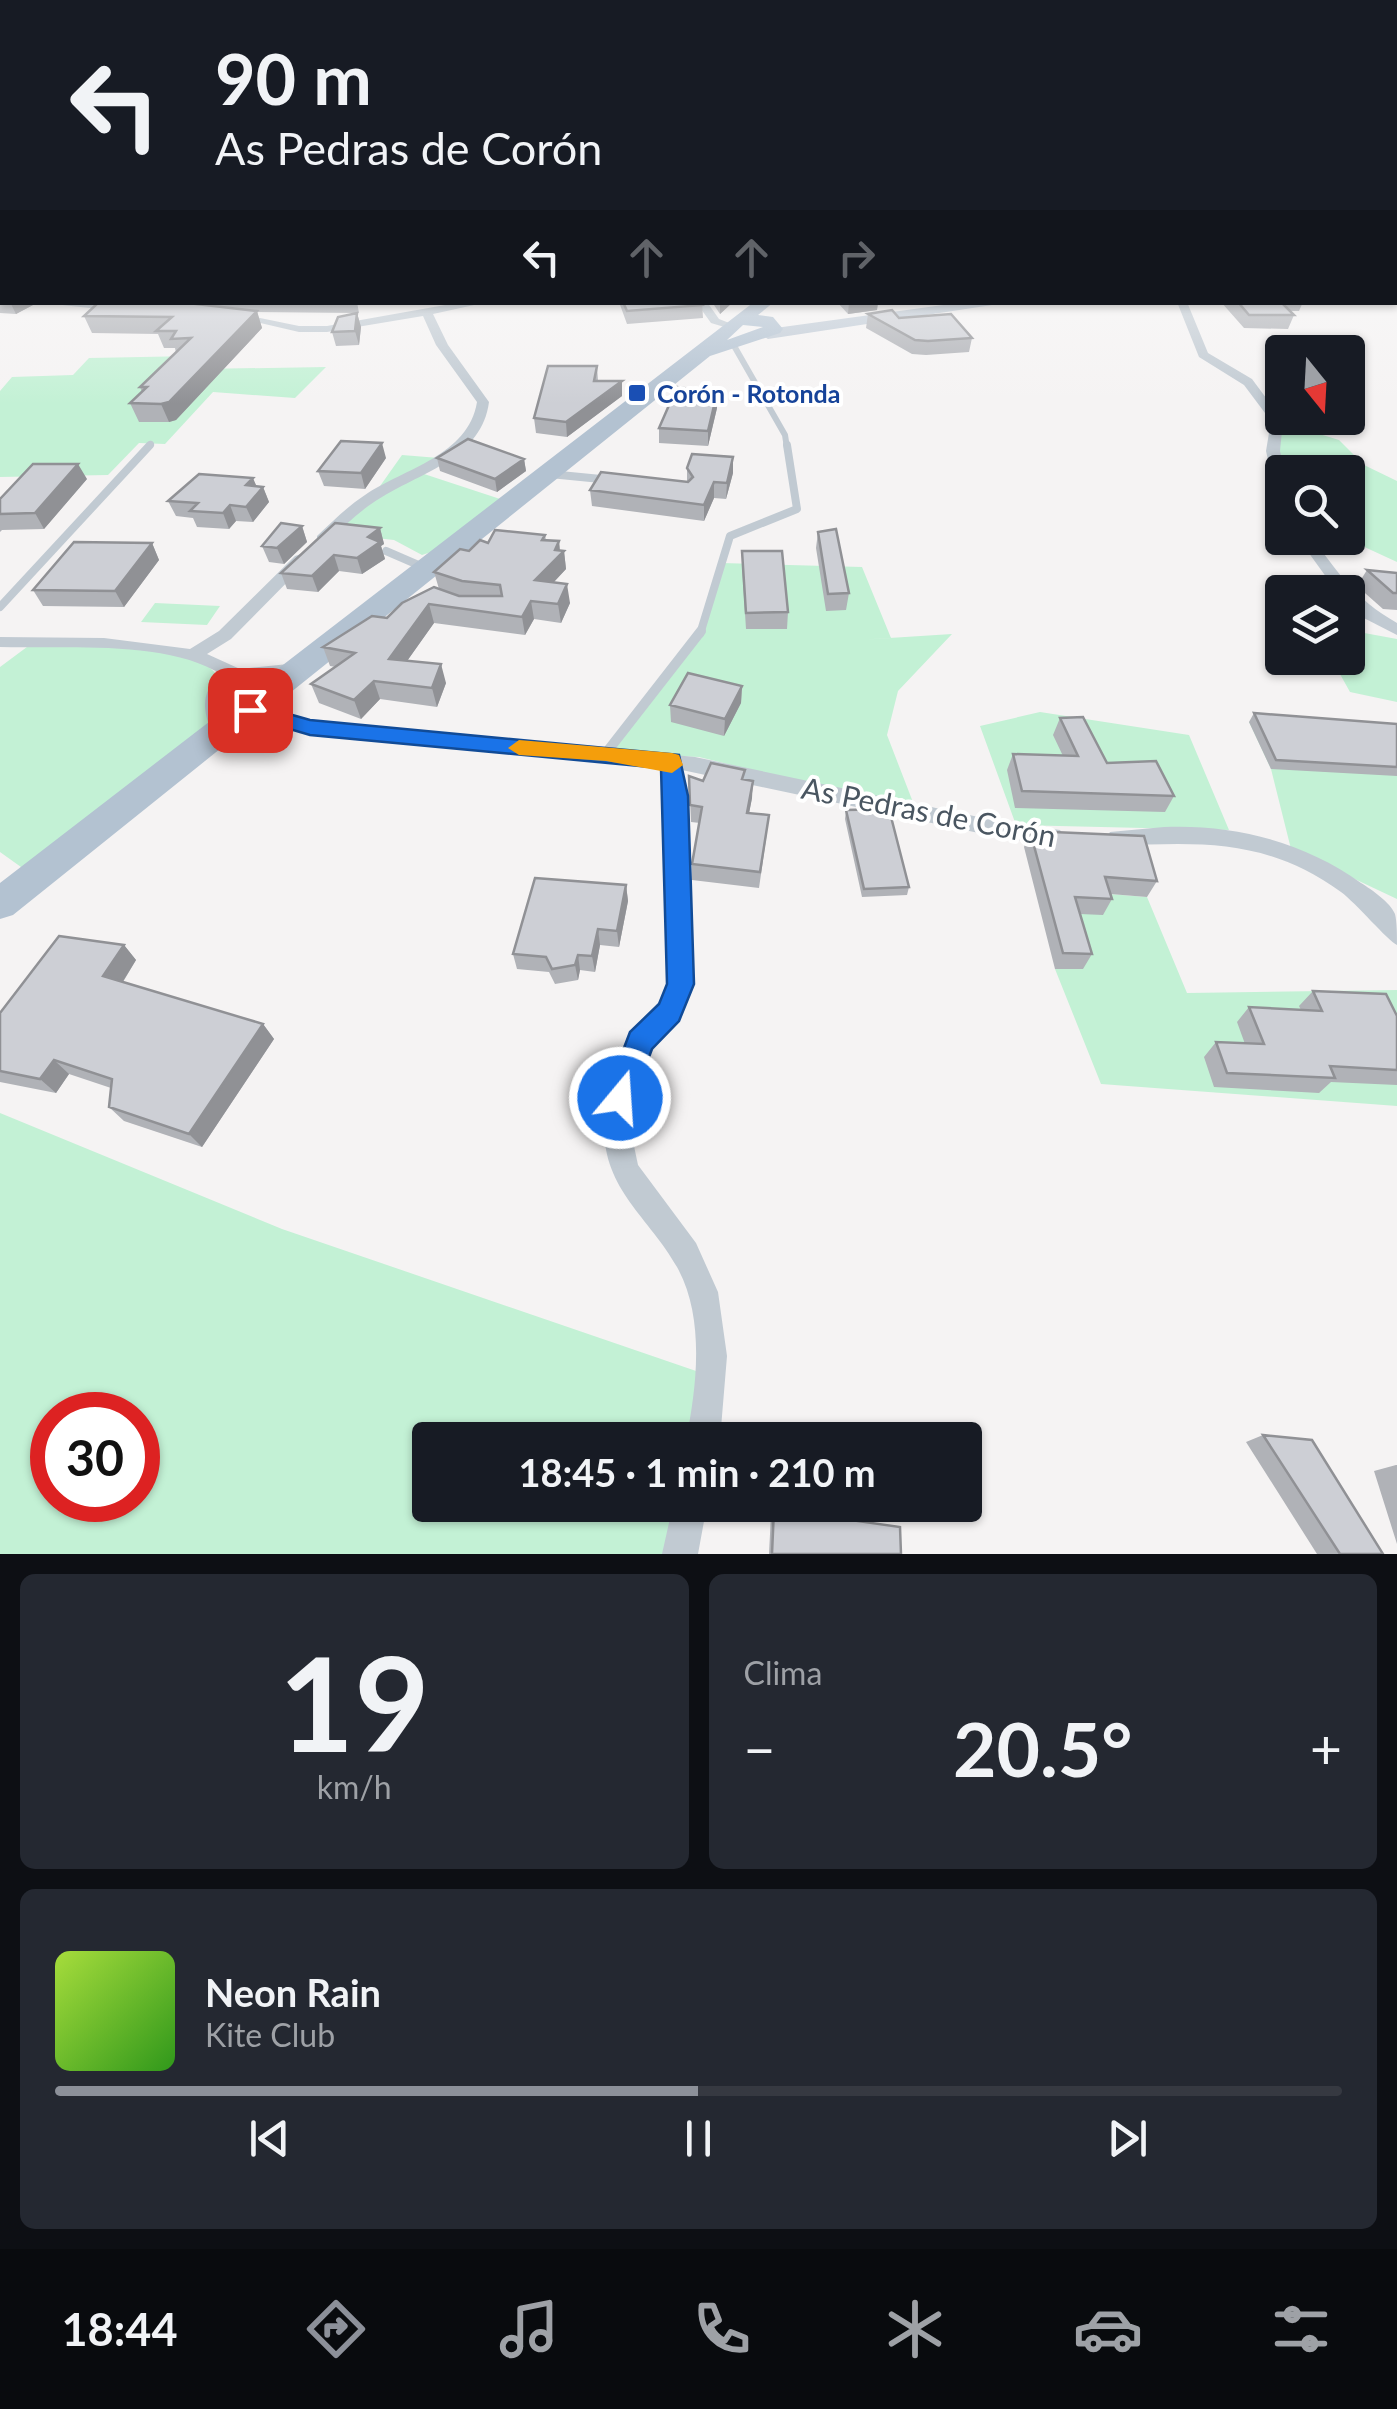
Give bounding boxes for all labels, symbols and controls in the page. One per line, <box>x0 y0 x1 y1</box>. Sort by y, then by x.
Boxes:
text: 90 m <box>215 36 372 120</box>
icon: left <box>50 40 180 170</box>
text: As Pedras de Corón <box>215 121 602 175</box>
icon: left <box>514 230 569 285</box>
icon: ahead <box>619 230 674 285</box>
icon: ahead <box>724 230 779 285</box>
icon: right <box>829 230 884 285</box>
north arrow <box>1265 335 1365 435</box>
map controls <box>1265 335 1365 675</box>
place label: Corón - Rotonda <box>657 378 840 408</box>
marker: Corón - Rotonda <box>626 382 648 404</box>
button: search <box>1265 455 1365 555</box>
button: layers <box>1265 575 1365 675</box>
pin <box>208 668 293 753</box>
icon: arrive <box>223 683 278 738</box>
street label: As Pedras de Corón <box>799 769 1059 853</box>
position arrow <box>568 1046 672 1150</box>
speed limit sign: 30 <box>30 1392 160 1522</box>
text: 18:45 · 1 min · 210 m <box>518 1449 876 1495</box>
text: 19 <box>279 1624 430 1780</box>
text: Clima <box>744 1653 822 1692</box>
text: 20.5° <box>953 1703 1132 1793</box>
text: − <box>744 1715 775 1781</box>
text: + <box>1310 1715 1342 1781</box>
text: km/h <box>317 1767 392 1806</box>
text: Neon Rain <box>205 1969 381 2015</box>
text: Kite Club <box>205 2015 335 2054</box>
icon: previous <box>242 2111 297 2166</box>
icon: pause <box>671 2111 726 2166</box>
icon: next <box>1100 2111 1155 2166</box>
icon: directions <box>301 2294 371 2364</box>
icon: music <box>494 2294 564 2364</box>
icon: phone <box>687 2294 757 2364</box>
icon: climate <box>880 2294 950 2364</box>
icon: car <box>1073 2294 1143 2364</box>
icon: filters <box>1266 2294 1336 2364</box>
text: 18:44 <box>62 2302 178 2356</box>

